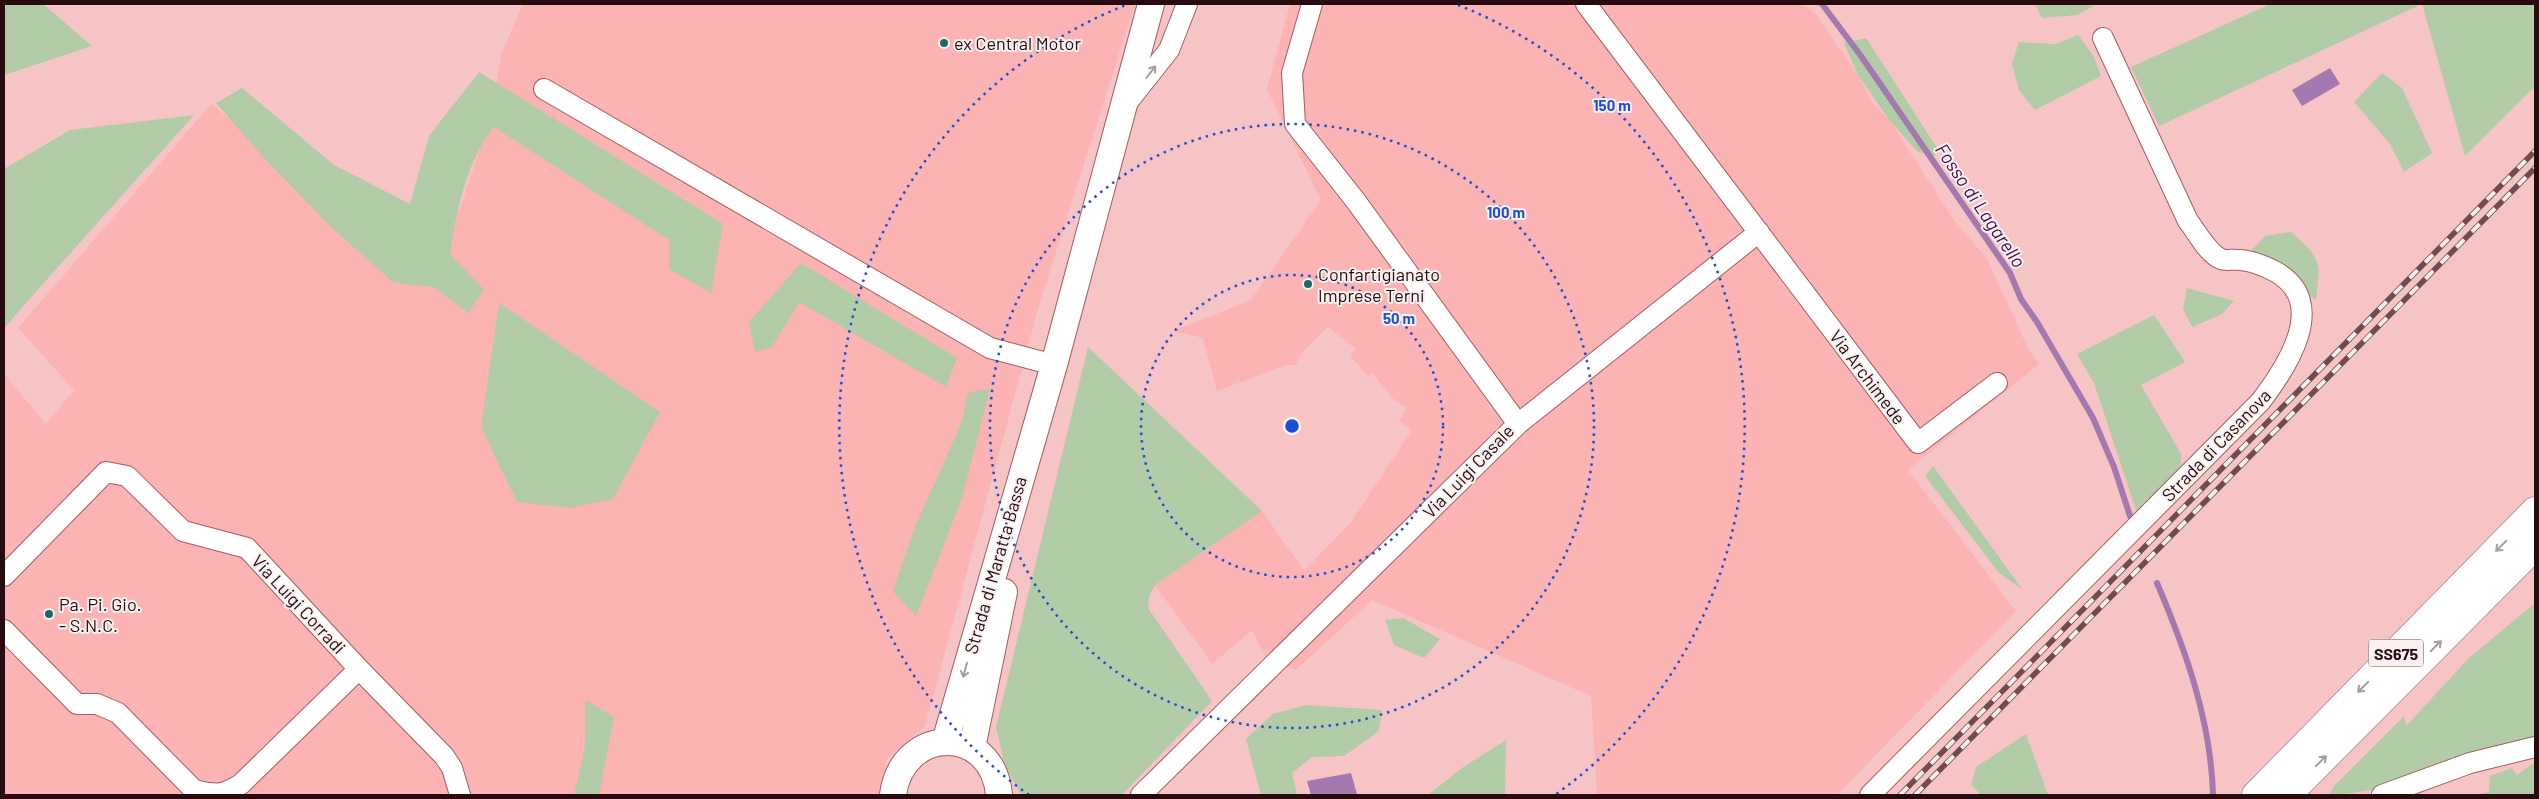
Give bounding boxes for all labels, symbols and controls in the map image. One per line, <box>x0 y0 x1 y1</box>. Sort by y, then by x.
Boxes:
place label: ex Central Motor <box>954 32 1081 54</box>
marker: ex Central Motor <box>938 37 950 49</box>
one-way arrow <box>1146 66 1157 79</box>
text: 150 m <box>1593 96 1631 114</box>
water label: Fosso di Lagarello <box>1931 139 2031 271</box>
text: 100 m <box>1487 203 1525 221</box>
place label: Confartigianato Imprese Terni <box>1318 263 1440 306</box>
marker: Confartigianato Imprese Terni <box>1302 278 1314 290</box>
text: 50 m <box>1383 309 1415 327</box>
street label: Via Archimede <box>1825 325 1911 429</box>
street label: Strada di Casanova <box>2157 384 2275 506</box>
centre of rings <box>1283 417 1301 435</box>
street label: Via Luigi Casale <box>1418 420 1518 522</box>
street label: Strada di Maratta Bassa <box>959 474 1031 656</box>
one-way arrow <box>2495 540 2507 552</box>
street label: Via Luigi Corradi <box>247 550 351 658</box>
place label: Pa. Pi. Gio. - S.N.C. <box>59 593 142 636</box>
marker: Pa. Pi. Gio. - S.N.C. <box>43 608 55 620</box>
road number: SS675 <box>2368 640 2424 666</box>
one-way arrow <box>2430 640 2442 652</box>
one-way arrow <box>960 662 970 678</box>
one-way arrow <box>2356 681 2369 693</box>
one-way arrow <box>2315 755 2328 767</box>

